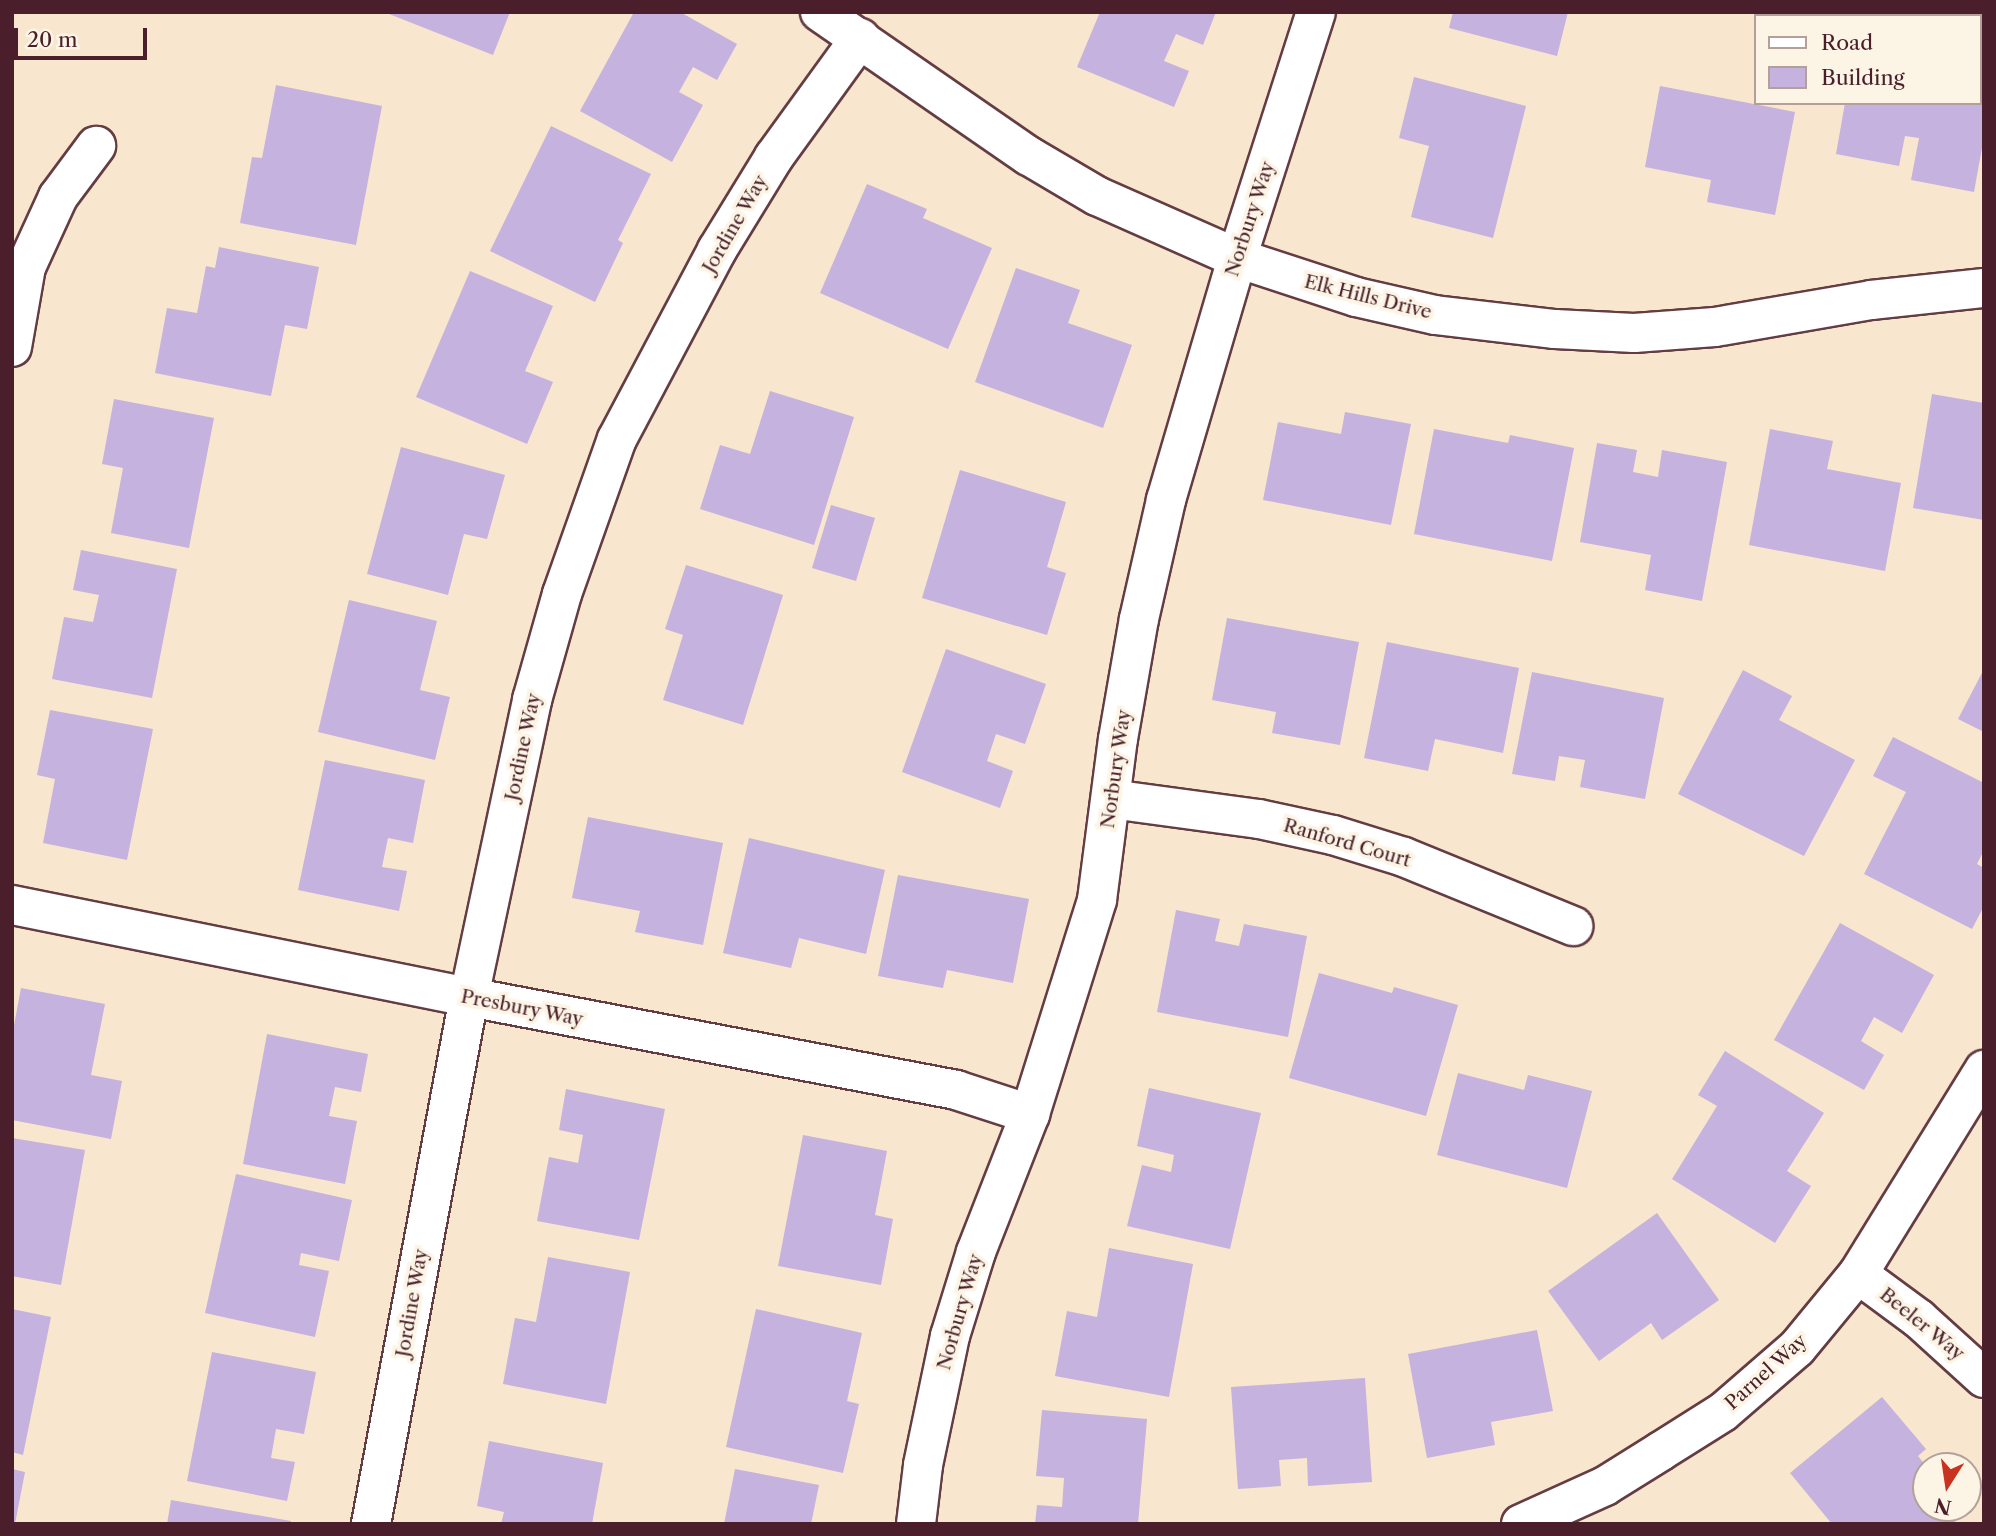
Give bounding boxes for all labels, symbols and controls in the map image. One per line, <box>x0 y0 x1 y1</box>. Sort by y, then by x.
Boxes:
scale bar <box>18 14 150 58</box>
legend <box>1755 14 1982 105</box>
text: 20 m <box>27 27 78 52</box>
text: Road <box>1821 30 1873 55</box>
text: Building <box>1821 65 1905 90</box>
street label: Norbury Way <box>1220 158 1280 280</box>
street label: Jordine Way <box>698 171 772 277</box>
street label: Elk Hills Drive <box>1302 270 1434 324</box>
street label: Jordine Way <box>500 691 546 803</box>
street label: Norbury Way <box>1096 708 1136 830</box>
street label: Ranford Court <box>1281 814 1413 872</box>
street label: Presbury Way <box>458 985 586 1031</box>
street label: Jordine Way <box>391 1247 433 1359</box>
street label: Norbury Way <box>932 1251 988 1373</box>
street label: Beeler Way <box>1875 1283 1969 1365</box>
street label: Parnel Way <box>1720 1329 1812 1415</box>
north arrow <box>1912 1452 1982 1522</box>
text: N <box>1932 1493 1953 1519</box>

